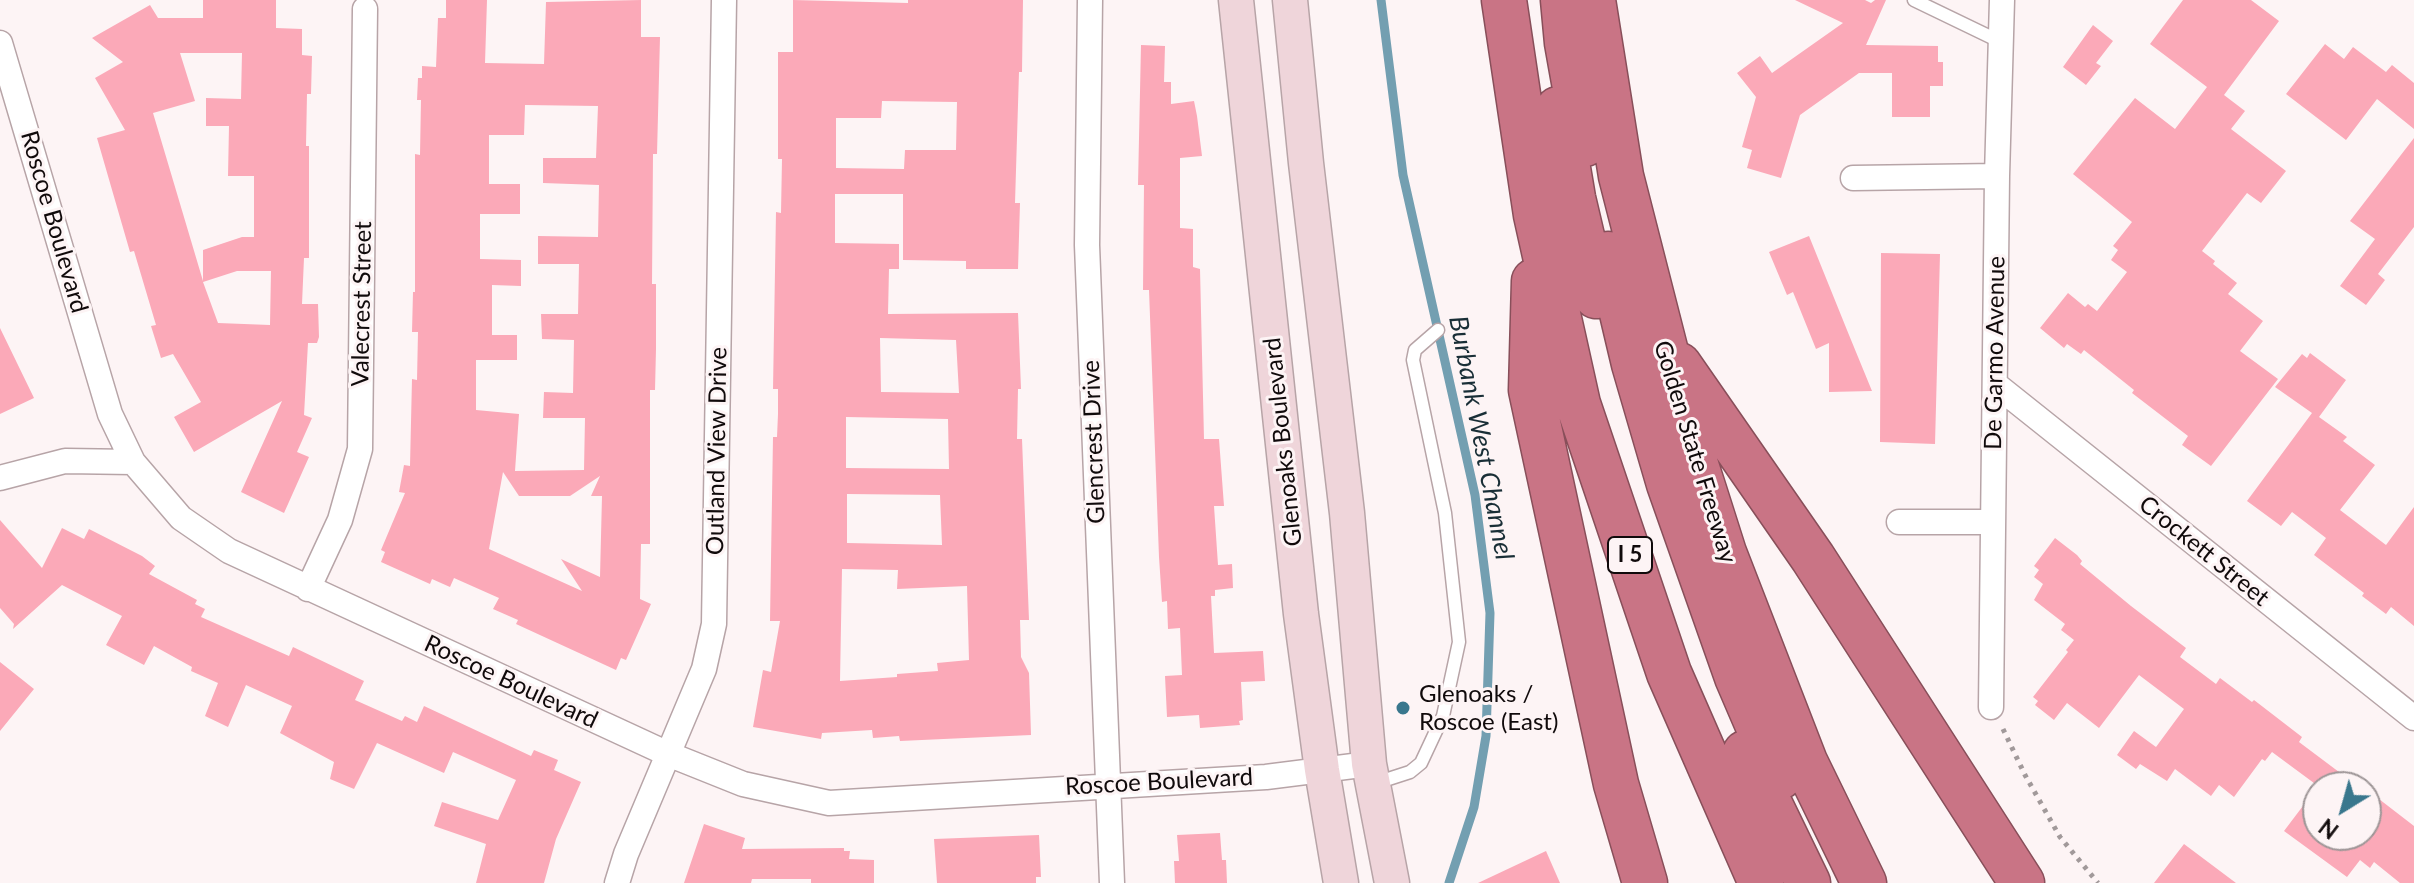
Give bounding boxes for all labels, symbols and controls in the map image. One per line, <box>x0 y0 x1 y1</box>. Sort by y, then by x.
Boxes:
street label: Roscoe Boulevard <box>14 128 94 316</box>
street label: Valecrest Street <box>346 221 378 387</box>
street label: De Garmo Avenue <box>1979 256 2011 450</box>
water label: Burbank West Channel <box>1442 313 1520 563</box>
street label: Glenoaks Boulevard <box>1258 336 1308 548</box>
street label: Golden State Freeway <box>1647 337 1743 567</box>
street label: Outland View Drive <box>701 347 733 555</box>
street label: Glencrest Drive <box>1077 360 1111 524</box>
street label: Crockett Street <box>2133 490 2275 612</box>
road number: I 5 <box>1608 537 1652 573</box>
street label: Roscoe Boulevard <box>420 629 602 735</box>
place label: Glenoaks / Roscoe (East) <box>1419 680 1558 736</box>
marker: Glenoaks / Roscoe (East) <box>1394 699 1412 717</box>
street label: Roscoe Boulevard <box>1064 763 1254 801</box>
north arrow <box>2302 771 2382 851</box>
text: N <box>2314 813 2343 845</box>

